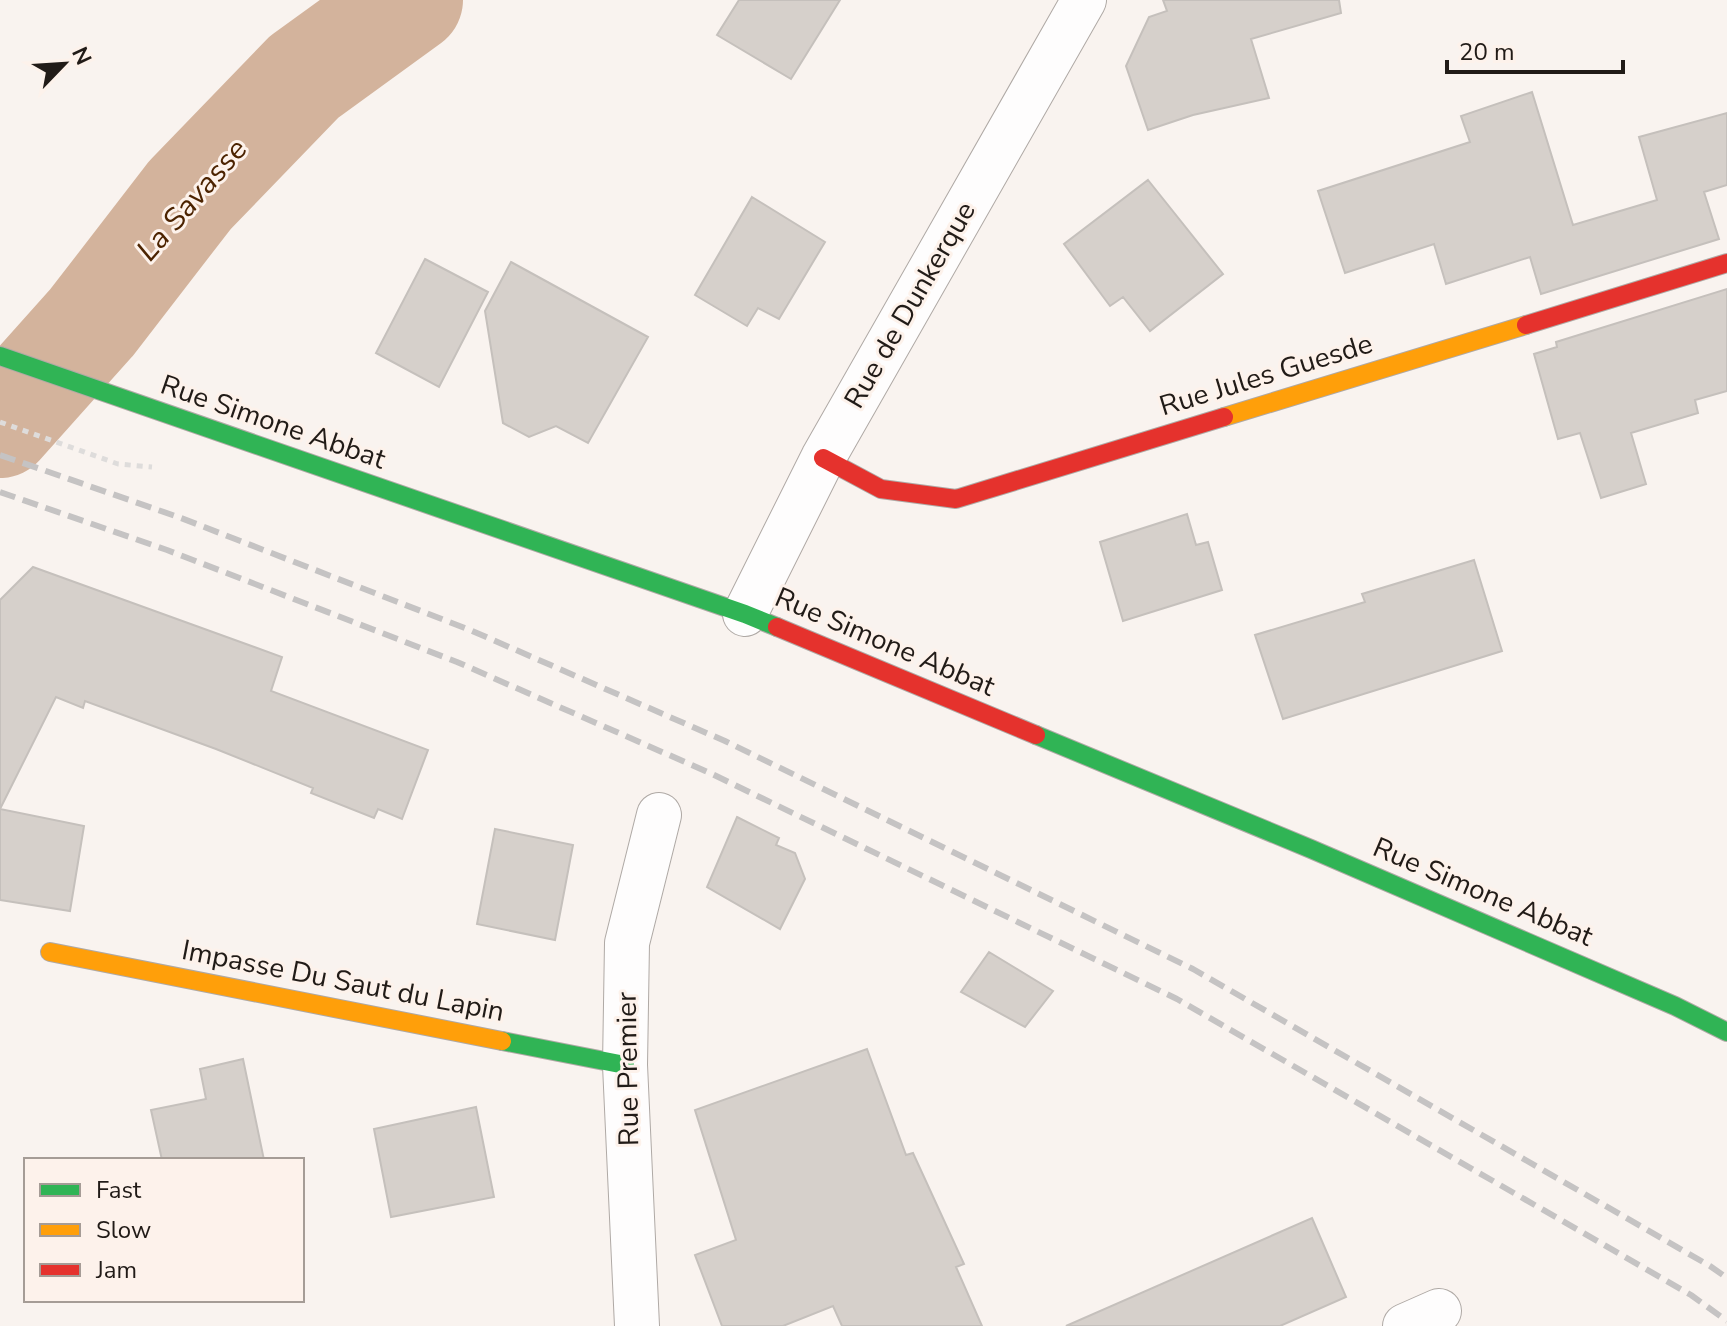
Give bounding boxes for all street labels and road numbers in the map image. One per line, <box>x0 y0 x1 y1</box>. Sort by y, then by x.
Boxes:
street label: Rue de Dunkerque <box>835 195 985 415</box>
street label: Rue Jules Guesde <box>1155 325 1377 425</box>
street label: Rue Simone Abbat <box>155 366 391 478</box>
street label: Rue Simone Abbat <box>769 579 1001 706</box>
street label: Rue Simone Abbat <box>1367 829 1599 956</box>
street label: Impasse Du Saut du Lapin <box>178 931 508 1031</box>
street label: Rue Premier <box>608 992 648 1146</box>

